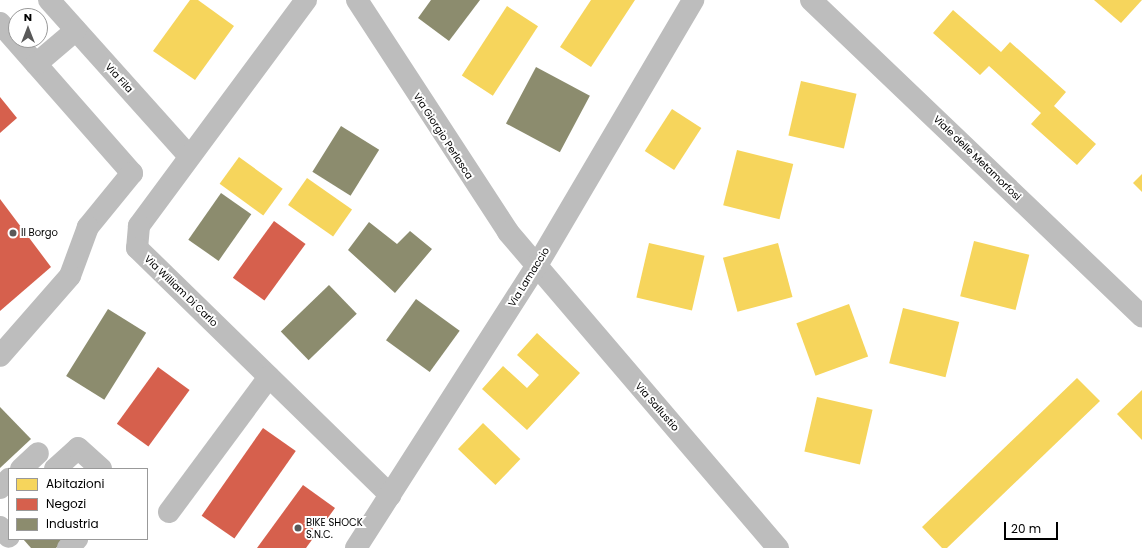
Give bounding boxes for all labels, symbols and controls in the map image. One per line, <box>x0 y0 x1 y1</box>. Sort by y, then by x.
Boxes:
north arrow <box>8 8 48 48</box>
text: N <box>24 9 32 25</box>
street label: Via Fila <box>103 61 135 95</box>
street label: Via Giorgio Perlasca <box>411 91 475 181</box>
street label: Viale delle Metamorfosi <box>931 113 1023 203</box>
place label: Il Borgo <box>21 227 58 239</box>
marker: Il Borgo <box>8 228 18 238</box>
street label: Via Lamaccio <box>506 245 552 309</box>
street label: Via William Di Carlo <box>142 253 220 329</box>
street label: Via Sallustio <box>633 380 681 434</box>
legend <box>8 468 148 540</box>
text: Abitazioni <box>46 475 104 492</box>
text: Negozi <box>46 495 86 512</box>
scale bar <box>1006 514 1060 540</box>
text: Industria <box>46 515 99 532</box>
place label: BIKE SHOCK S.N.C. <box>306 516 363 540</box>
text: 20 m <box>1011 520 1041 537</box>
marker: BIKE SHOCK S.N.C. <box>293 523 303 533</box>

